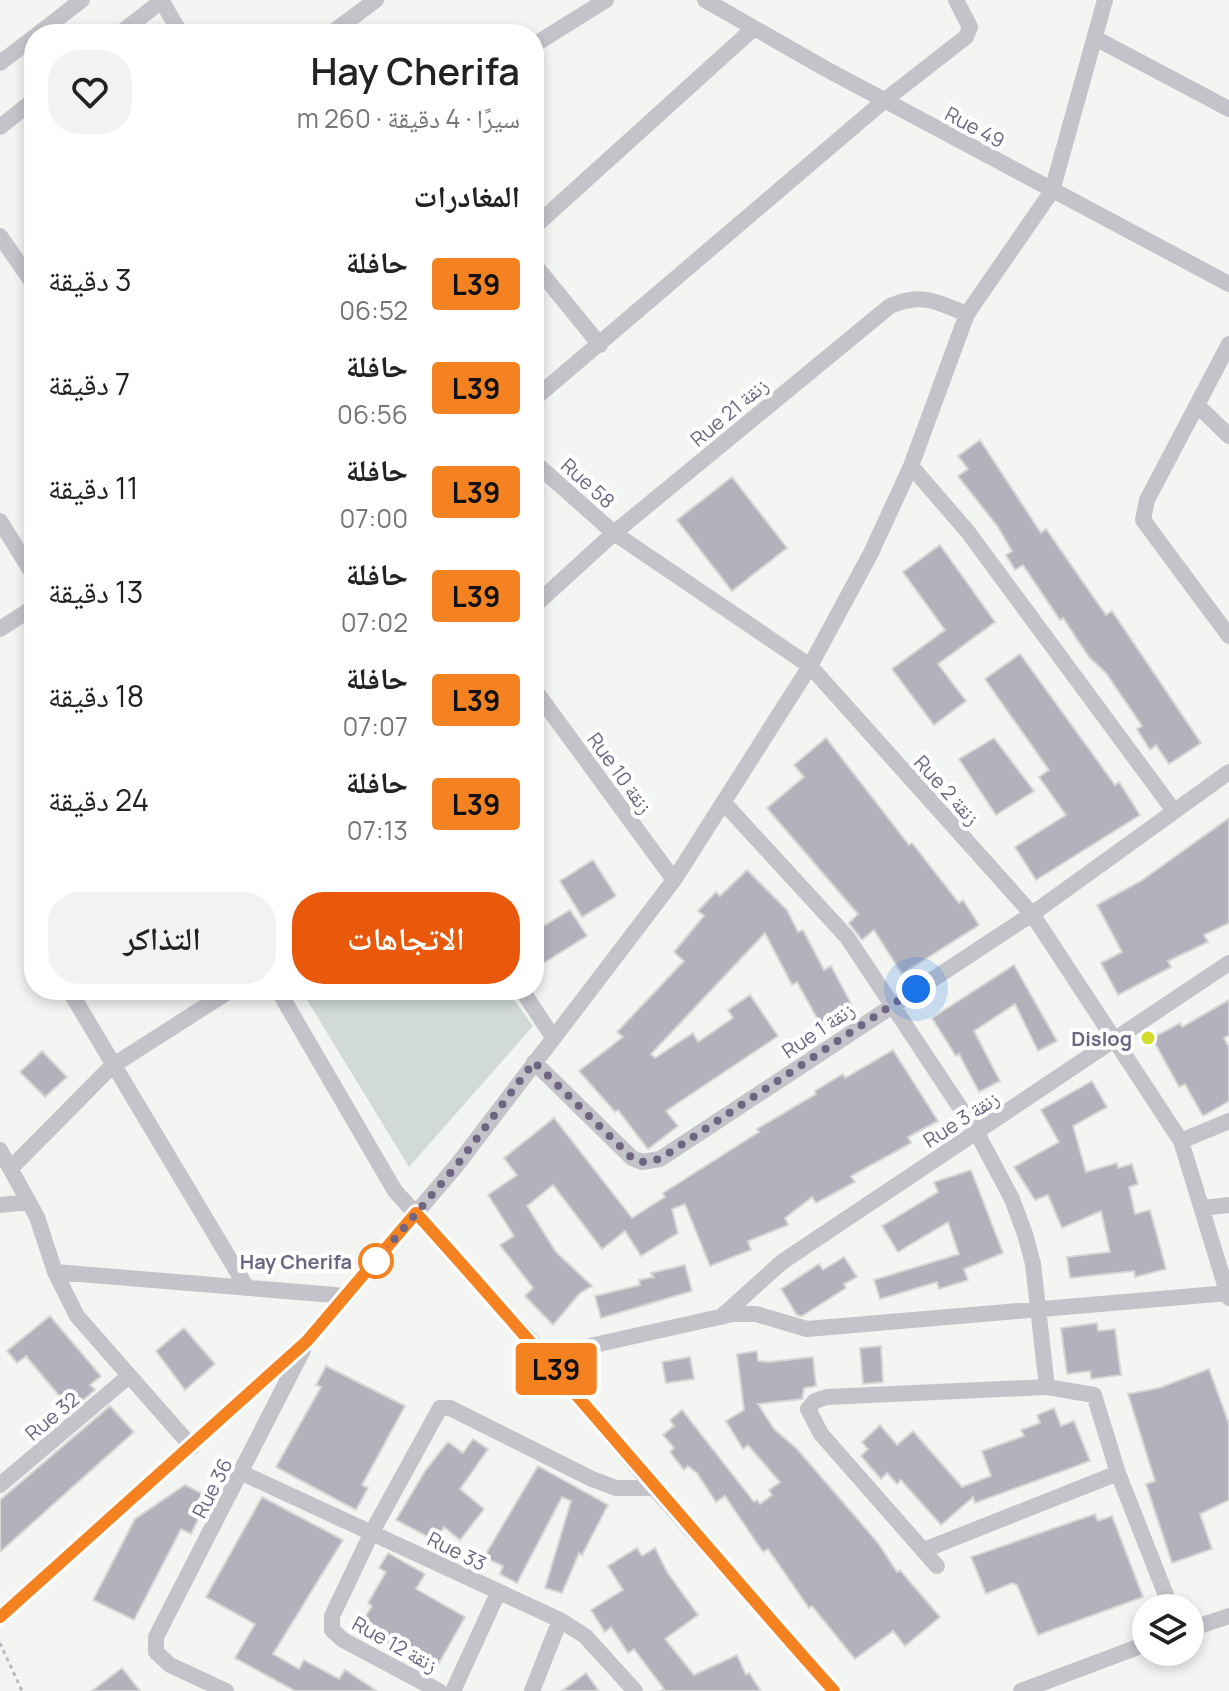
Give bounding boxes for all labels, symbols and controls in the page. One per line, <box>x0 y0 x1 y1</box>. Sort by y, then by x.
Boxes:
text: Hay Cherifa <box>310 44 520 96</box>
button: heart <box>48 50 132 134</box>
text: سيرًا · 4 دقيقة · 260 m <box>297 100 520 136</box>
street label: Rue 49 <box>940 100 1010 154</box>
text: المغادرات <box>413 175 520 216</box>
text: حافلة <box>346 241 408 282</box>
text: 3 دقيقة <box>48 259 132 300</box>
text: L39 <box>452 265 500 303</box>
text: 06:52 <box>339 292 408 328</box>
text: حافلة <box>346 345 408 386</box>
text: 7 دقيقة <box>48 363 130 404</box>
text: L39 <box>452 369 500 407</box>
street label: Rue 21 زنقة <box>685 372 773 452</box>
text: 06:56 <box>337 396 408 432</box>
text: حافلة <box>346 449 408 490</box>
street label: Rue 58 <box>555 452 621 514</box>
text: 11 دقيقة <box>48 467 138 508</box>
text: L39 <box>452 473 500 511</box>
text: 07:00 <box>340 500 408 536</box>
text: حافلة <box>346 553 408 594</box>
text: 13 دقيقة <box>48 571 143 612</box>
text: L39 <box>452 577 500 615</box>
text: 07:02 <box>341 604 408 640</box>
text: حافلة <box>346 657 408 698</box>
text: 18 دقيقة <box>48 675 144 716</box>
text: L39 <box>452 681 500 719</box>
text: 07:07 <box>342 708 408 744</box>
street label: Rue 10 زنقة <box>581 727 659 819</box>
street label: Rue 2 زنقة <box>908 749 986 831</box>
text: حافلة <box>346 761 408 802</box>
text: 24 دقيقة <box>48 779 149 820</box>
text: L39 <box>452 785 500 823</box>
text: 07:13 <box>347 812 408 848</box>
button: التذاكر <box>48 892 276 984</box>
button: الاتجاهات <box>292 892 520 984</box>
your location <box>896 969 936 1009</box>
street label: Rue 1 زنقة <box>776 996 860 1064</box>
place label: Dislog <box>1071 1025 1132 1052</box>
marker: Dislog <box>1139 1029 1157 1047</box>
street label: Rue 3 زنقة <box>918 1084 1004 1154</box>
marker: Hay Cherifa <box>359 1244 393 1278</box>
place label: Hay Cherifa <box>240 1248 352 1275</box>
line badge: L39 <box>510 1343 602 1395</box>
text: L39 <box>532 1350 580 1388</box>
street label: Rue 32 <box>19 1386 85 1446</box>
street label: Rue 36 <box>186 1454 238 1522</box>
street label: Rue 33 <box>423 1525 491 1577</box>
map controls <box>1132 1594 1204 1666</box>
button: layers <box>1132 1594 1204 1666</box>
street label: Rue 12 زنقة <box>348 1610 442 1678</box>

